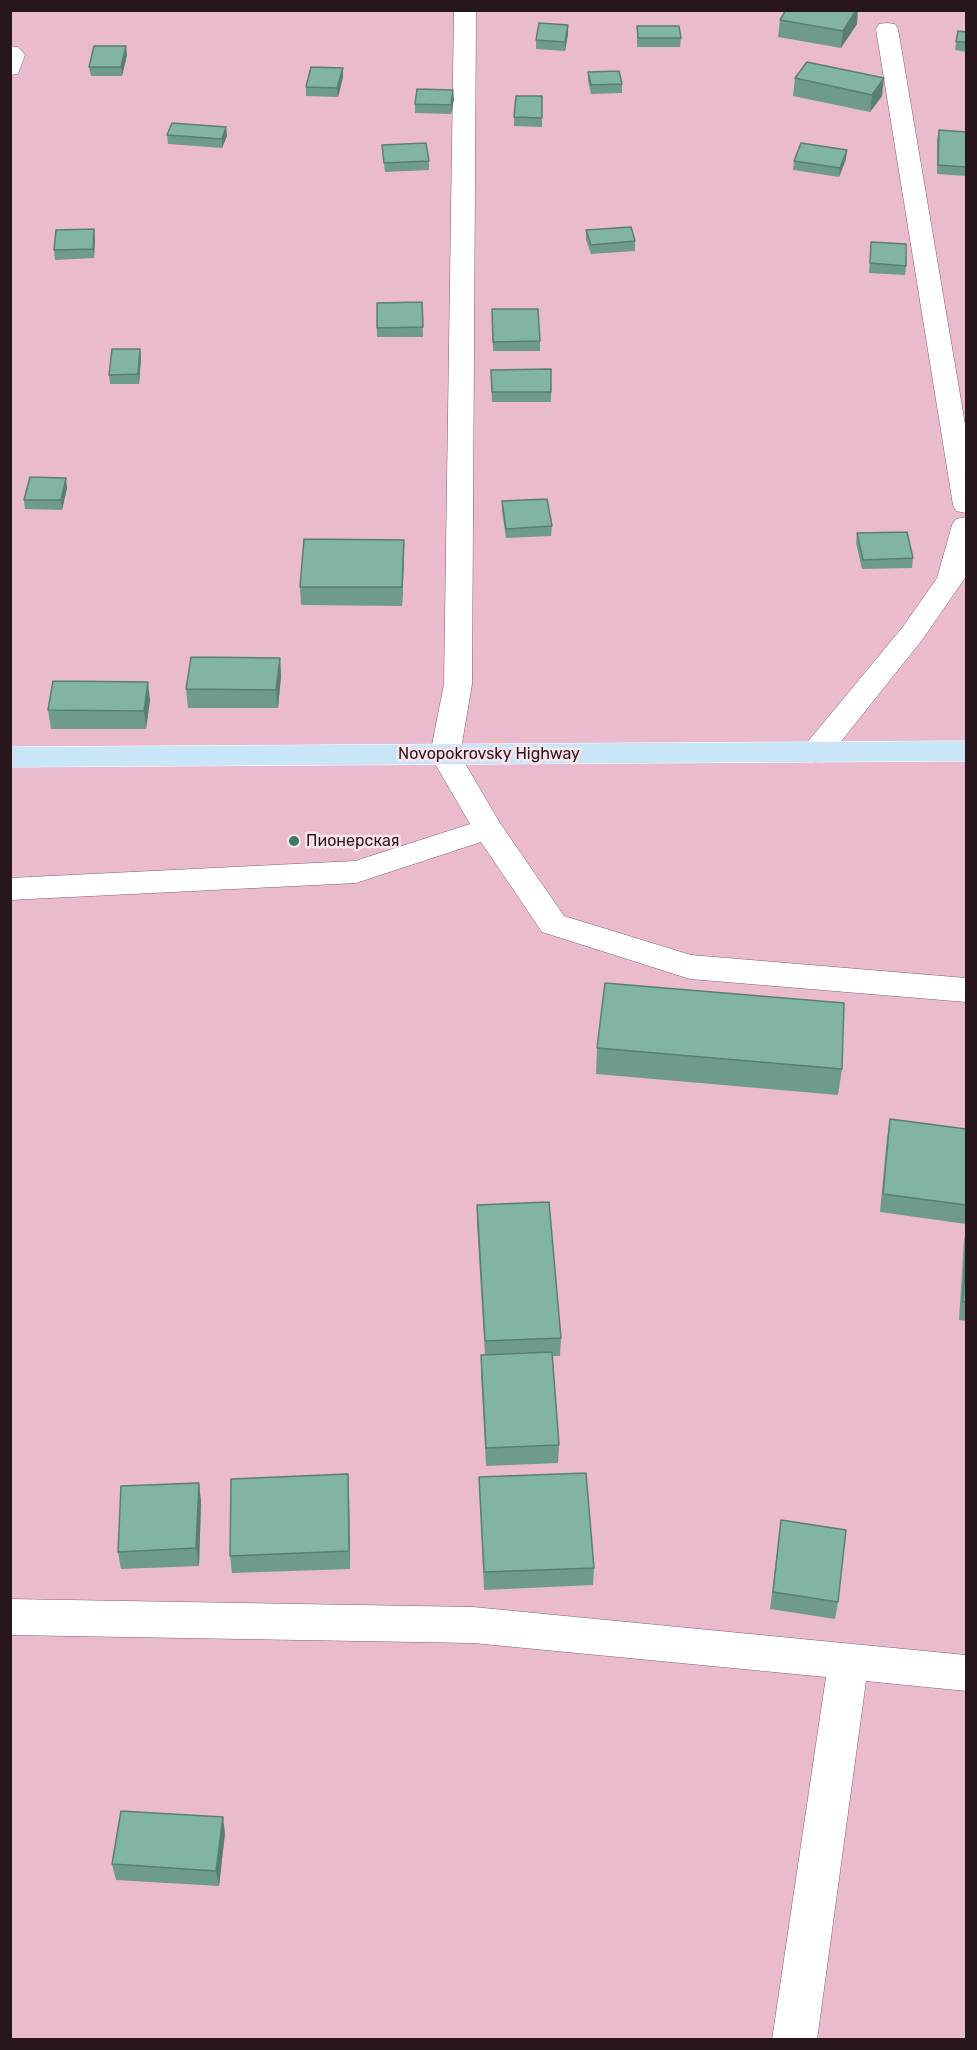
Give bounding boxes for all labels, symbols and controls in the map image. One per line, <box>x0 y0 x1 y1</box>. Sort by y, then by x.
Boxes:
street label: Novopokrovsky Highway <box>398 744 580 764</box>
place label: Пионерская <box>306 831 400 851</box>
marker: Пионерская <box>287 834 301 848</box>

